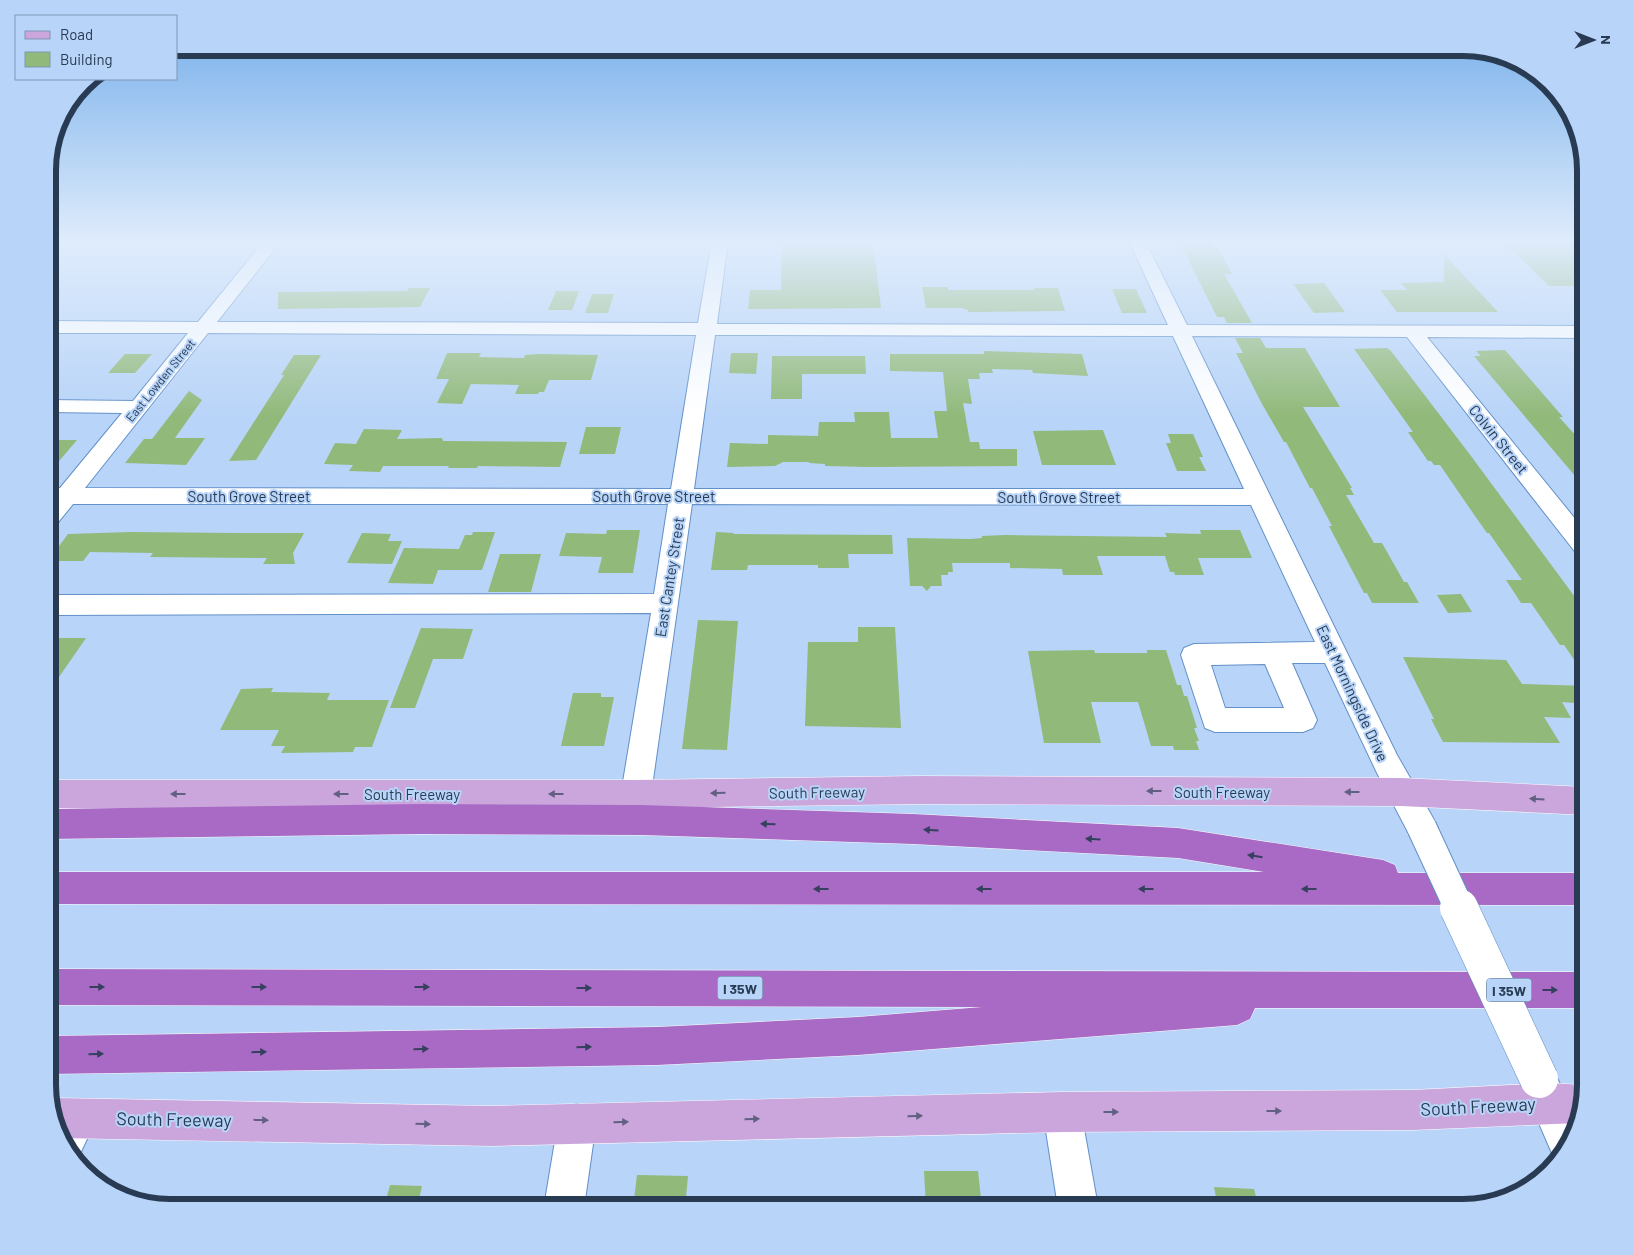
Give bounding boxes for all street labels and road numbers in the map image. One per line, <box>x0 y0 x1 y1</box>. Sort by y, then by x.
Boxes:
street label: East Lowden Street <box>122 336 198 424</box>
street label: Colvin Street <box>1466 401 1532 477</box>
street label: South Grove Street <box>188 487 310 505</box>
street label: South Grove Street <box>593 487 715 505</box>
street label: South Grove Street <box>998 488 1120 506</box>
street label: East Cantey Street <box>651 516 687 638</box>
street label: East Morningside Drive <box>1314 622 1392 764</box>
street label: South Freeway <box>769 782 865 802</box>
street label: South Freeway <box>1174 783 1270 801</box>
street label: South Freeway <box>364 785 460 803</box>
road number: I 35W <box>718 976 762 1000</box>
road number: I 35W <box>1486 978 1532 1002</box>
street label: South Freeway <box>1420 1092 1536 1120</box>
street label: South Freeway <box>116 1107 232 1131</box>

